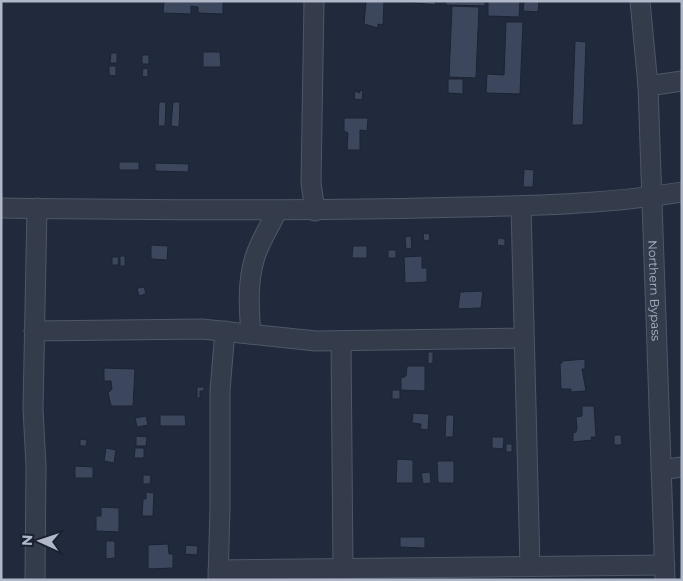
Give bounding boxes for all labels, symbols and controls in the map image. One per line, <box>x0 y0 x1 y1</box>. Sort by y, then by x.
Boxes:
street label: Northern Bypass <box>646 240 664 341</box>
north arrow <box>15 516 65 566</box>
text: N <box>18 534 36 546</box>

